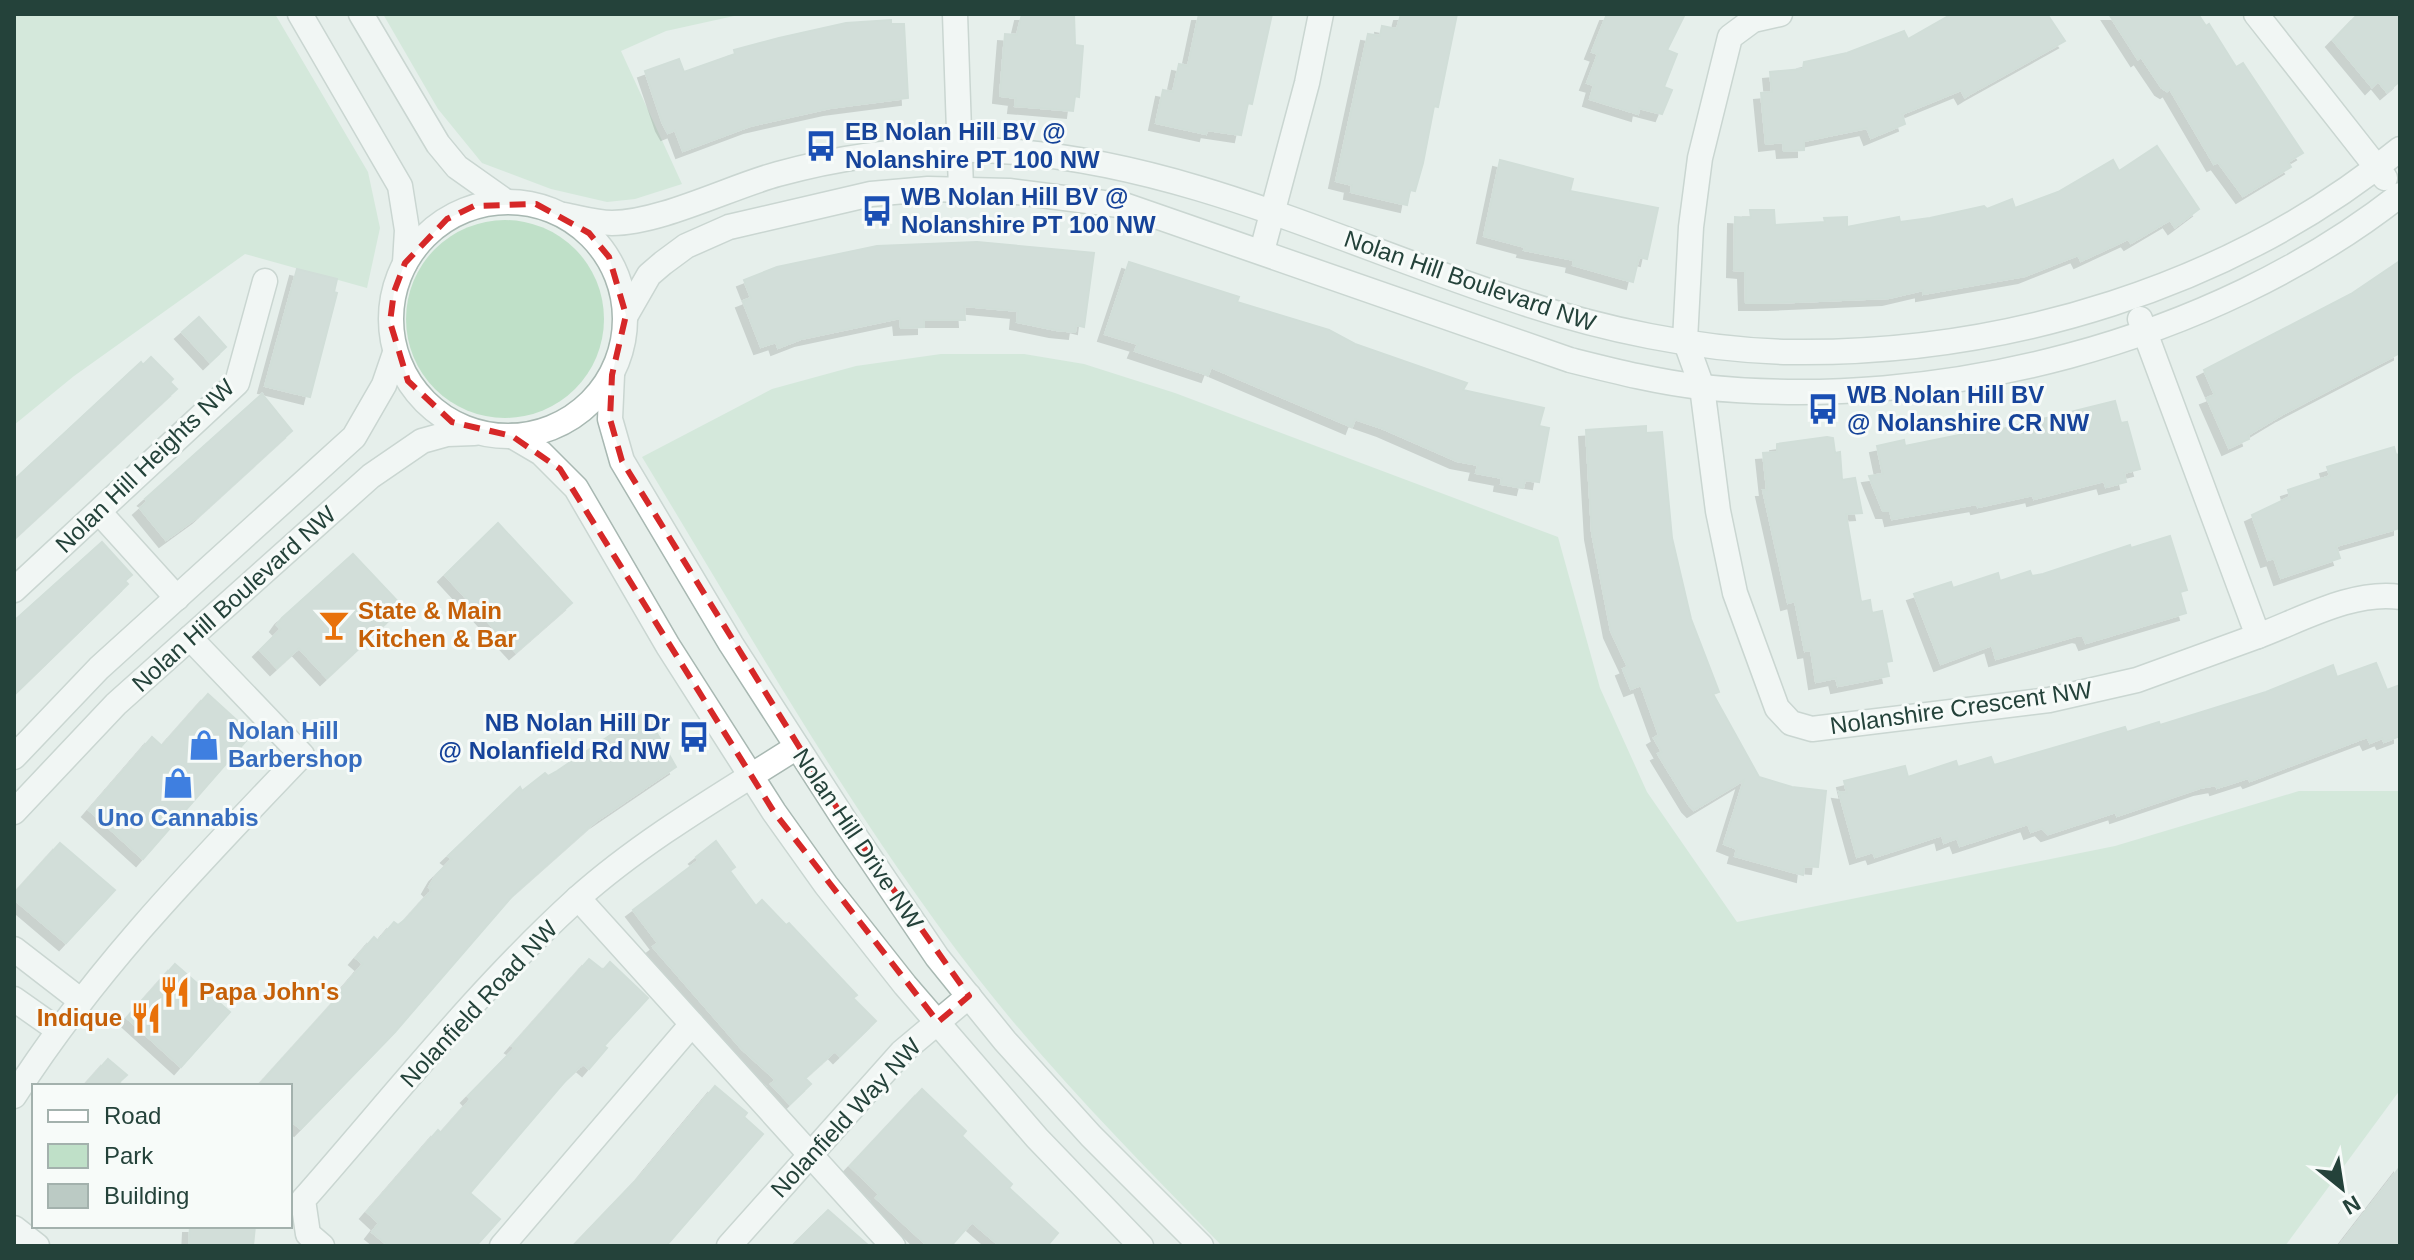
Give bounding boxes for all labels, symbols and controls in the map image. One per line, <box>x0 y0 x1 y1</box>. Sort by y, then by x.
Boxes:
place label: EB Nolan Hill BV @ Nolanshire PT 100 NW <box>845 118 1100 173</box>
bus stop icon: EB Nolan Hill BV @ Nolanshire PT 100 NW <box>804 129 838 163</box>
place label: WB Nolan Hill BV @ Nolanshire PT 100 NW <box>901 183 1156 238</box>
bus stop icon: WB Nolan Hill BV @ Nolanshire PT 100 NW <box>860 194 894 228</box>
street label: Nolan Hill Boulevard NW <box>1341 225 1600 336</box>
street label: Nolan Hill Heights NW <box>50 373 240 558</box>
place label: WB Nolan Hill BV @ Nolanshire CR NW <box>1847 381 2089 436</box>
bus stop icon: WB Nolan Hill BV @ Nolanshire CR NW <box>1806 392 1840 426</box>
street label: Nolan Hill Boulevard NW <box>127 500 341 697</box>
place label: State & Main Kitchen & Bar <box>358 597 517 652</box>
bar icon: State & Main Kitchen & Bar <box>317 608 351 642</box>
street label: Nolanshire Crescent NW <box>1828 676 2094 739</box>
place label: NB Nolan Hill Dr @ Nolanfield Rd NW <box>439 709 670 764</box>
place label: Nolan Hill Barbershop <box>228 717 363 772</box>
bus stop icon: NB Nolan Hill Dr @ Nolanfield Rd NW <box>677 720 711 754</box>
shop icon: Nolan Hill Barbershop <box>187 728 221 762</box>
street label: Nolan Hill Drive NW <box>788 743 929 934</box>
shop icon: Uno Cannabis <box>161 766 195 800</box>
place label: Uno Cannabis <box>97 804 259 831</box>
street label: Nolanfield Road NW <box>395 915 563 1092</box>
restaurant icon: Papa John's <box>158 975 192 1009</box>
place label: Papa John's <box>199 978 339 1005</box>
restaurant icon: Indique <box>129 1001 163 1035</box>
place label: Indique <box>37 1004 122 1031</box>
street label: Nolanfield Way NW <box>765 1032 926 1203</box>
legend <box>32 1084 292 1228</box>
text: Road <box>104 1102 161 1129</box>
text: Park <box>104 1142 154 1169</box>
north arrow <box>2302 1148 2382 1228</box>
text: Building <box>104 1182 189 1209</box>
text: N <box>2339 1190 2365 1220</box>

